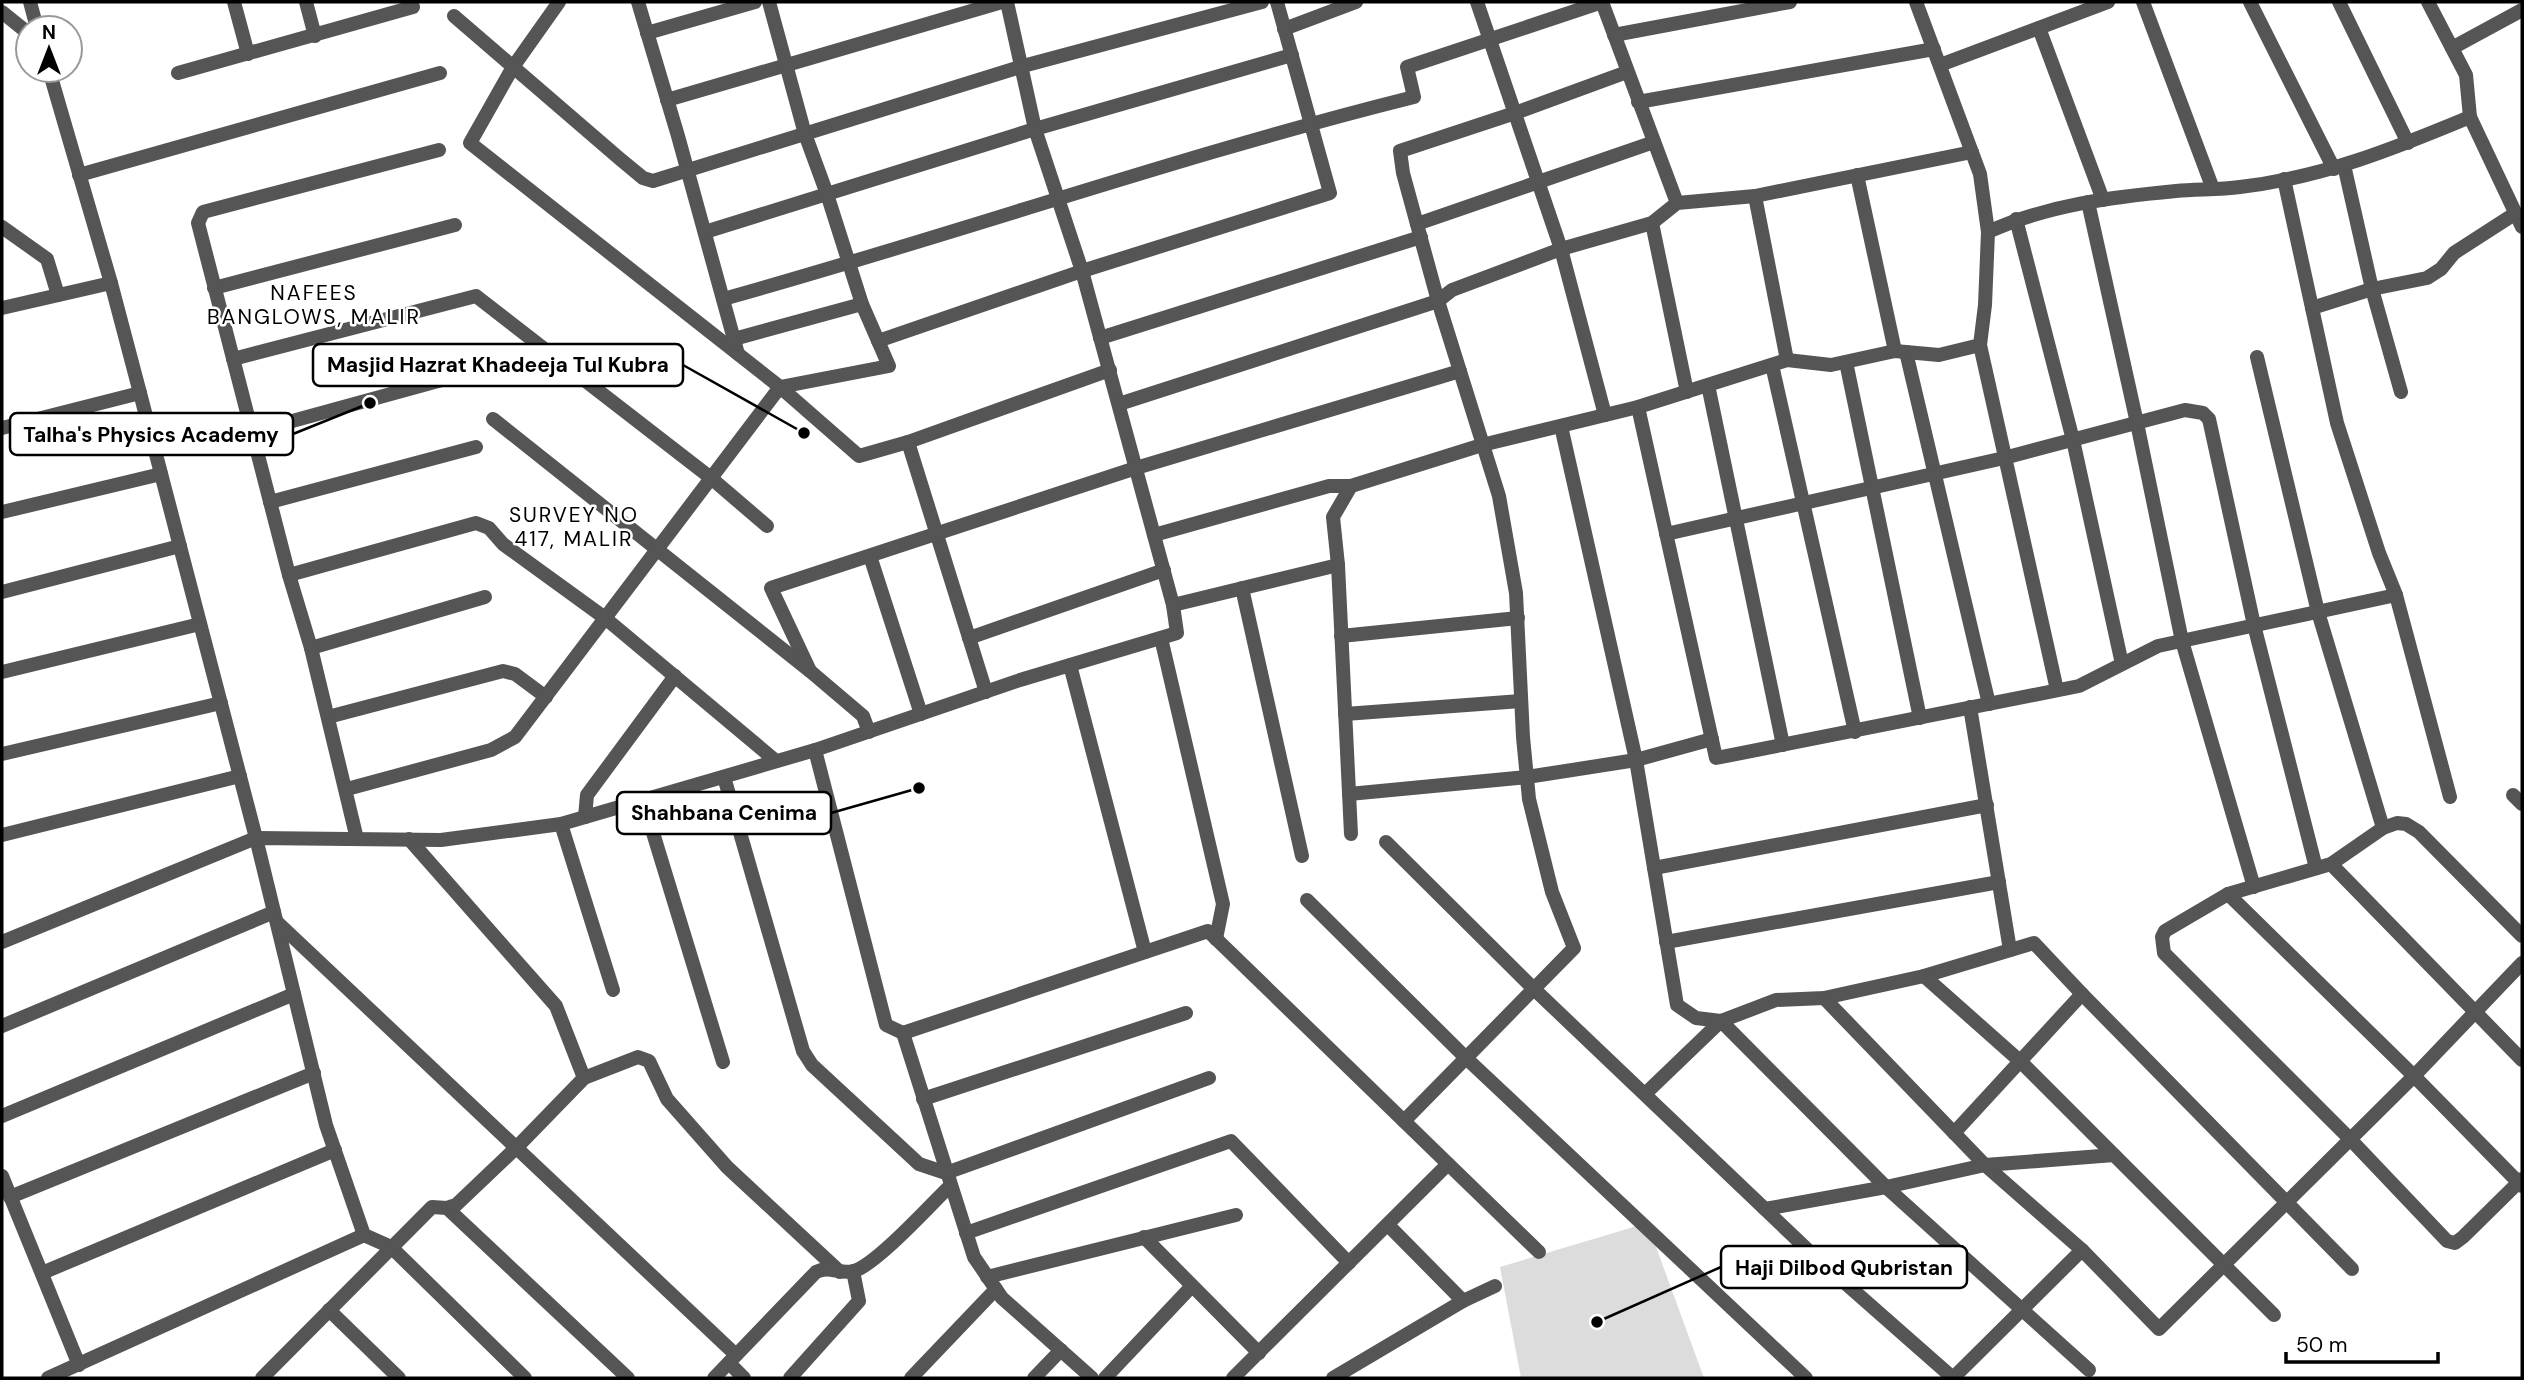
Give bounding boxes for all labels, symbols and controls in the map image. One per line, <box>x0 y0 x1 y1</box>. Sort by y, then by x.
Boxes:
north arrow <box>14 14 84 84</box>
text: N <box>42 20 56 45</box>
district label: NAFEES BANGLOWS, MALIR <box>207 279 421 331</box>
callout: Masjid Hazrat Khadeeja Tul Kubra <box>313 344 683 386</box>
text: Masjid Hazrat Khadeeja Tul Kubra <box>327 351 669 379</box>
callout: Talha's Physics Academy <box>10 413 293 455</box>
text: Talha's Physics Academy <box>23 421 279 449</box>
district label: SURVEY NO 417, MALIR <box>509 501 639 553</box>
callout: Shahbana Cenima <box>617 792 831 834</box>
text: Shahbana Cenima <box>631 799 817 827</box>
callout: Haji Dilbod Qubristan <box>1721 1246 1967 1288</box>
text: Haji Dilbod Qubristan <box>1735 1254 1953 1282</box>
scale bar <box>2286 1320 2438 1364</box>
text: 50 m <box>2296 1331 2347 1359</box>

